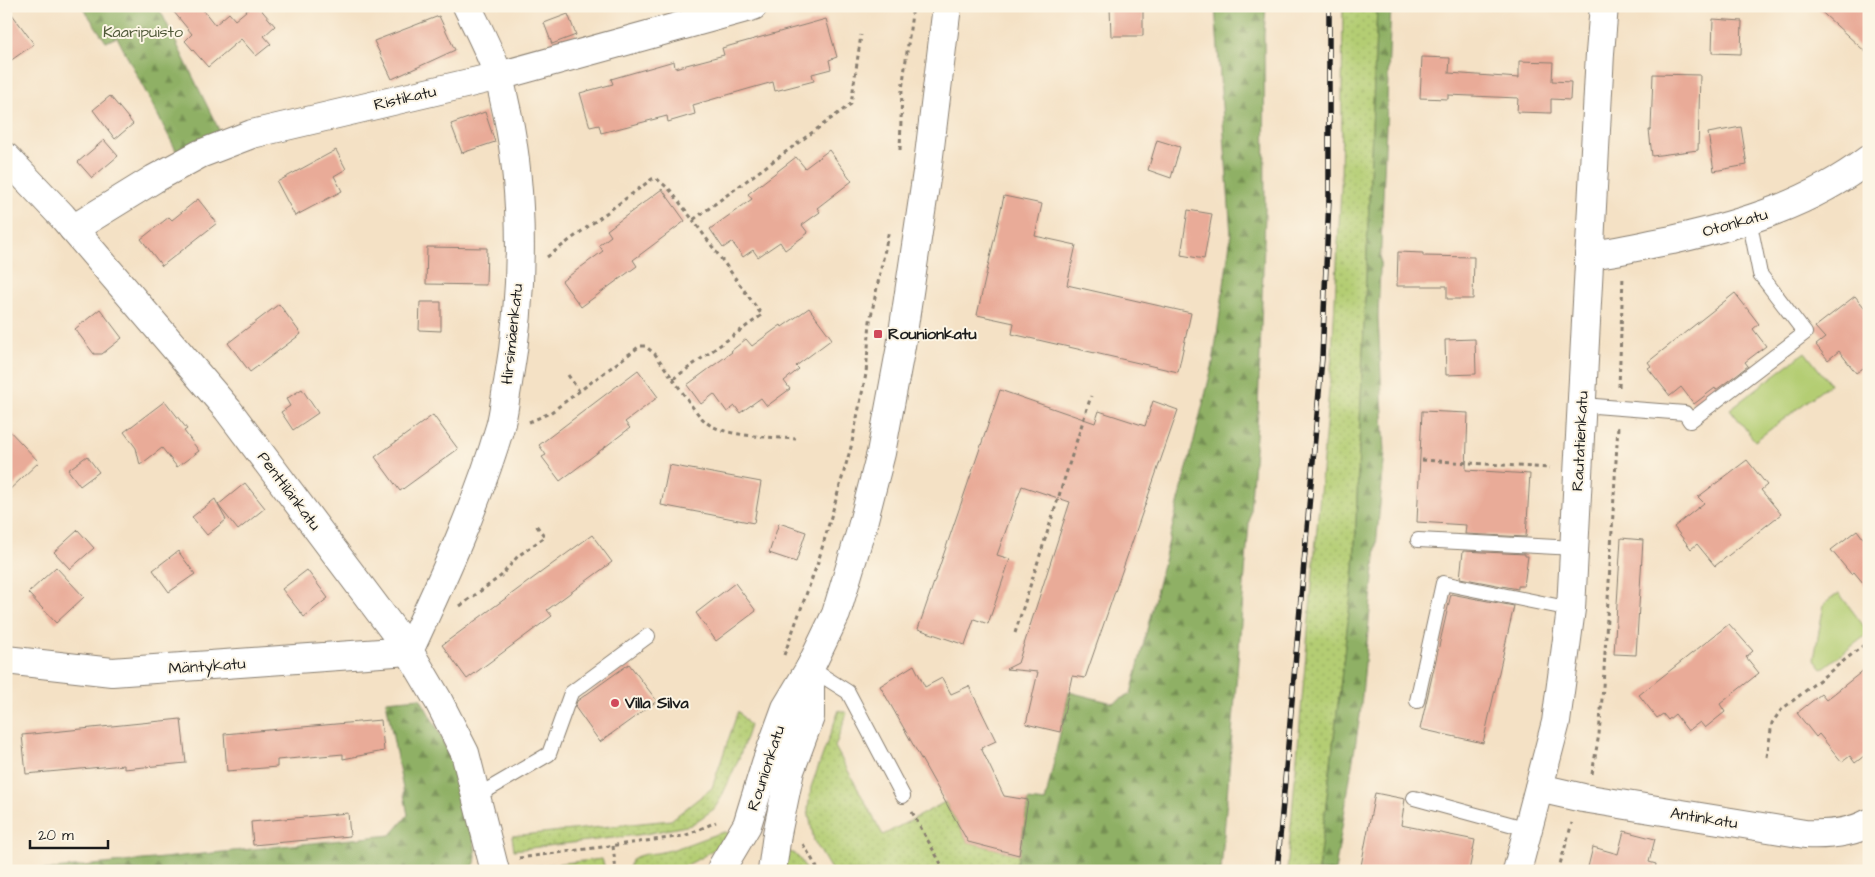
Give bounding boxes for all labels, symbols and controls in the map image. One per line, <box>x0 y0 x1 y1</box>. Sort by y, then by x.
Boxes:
park label: Kaaripuisto <box>103 21 183 43</box>
street label: Ristikatu <box>372 80 438 116</box>
street label: Otonkatu <box>1700 203 1770 243</box>
street label: Hirsimäenkatu <box>496 283 528 385</box>
place label: Rounionkatu <box>888 323 977 345</box>
marker: Rounionkatu <box>872 328 884 340</box>
street label: Rautatienkatu <box>1566 390 1594 492</box>
street label: Penttilänkatu <box>252 447 326 535</box>
street label: Mäntykatu <box>168 652 246 681</box>
place label: Villa Silva <box>624 692 690 714</box>
marker: Villa Silva <box>609 697 621 709</box>
street label: Rounionkatu <box>742 723 790 813</box>
street label: Antinkatu <box>1669 802 1739 834</box>
scale bar <box>30 817 108 849</box>
text: 20 m <box>38 825 74 846</box>

